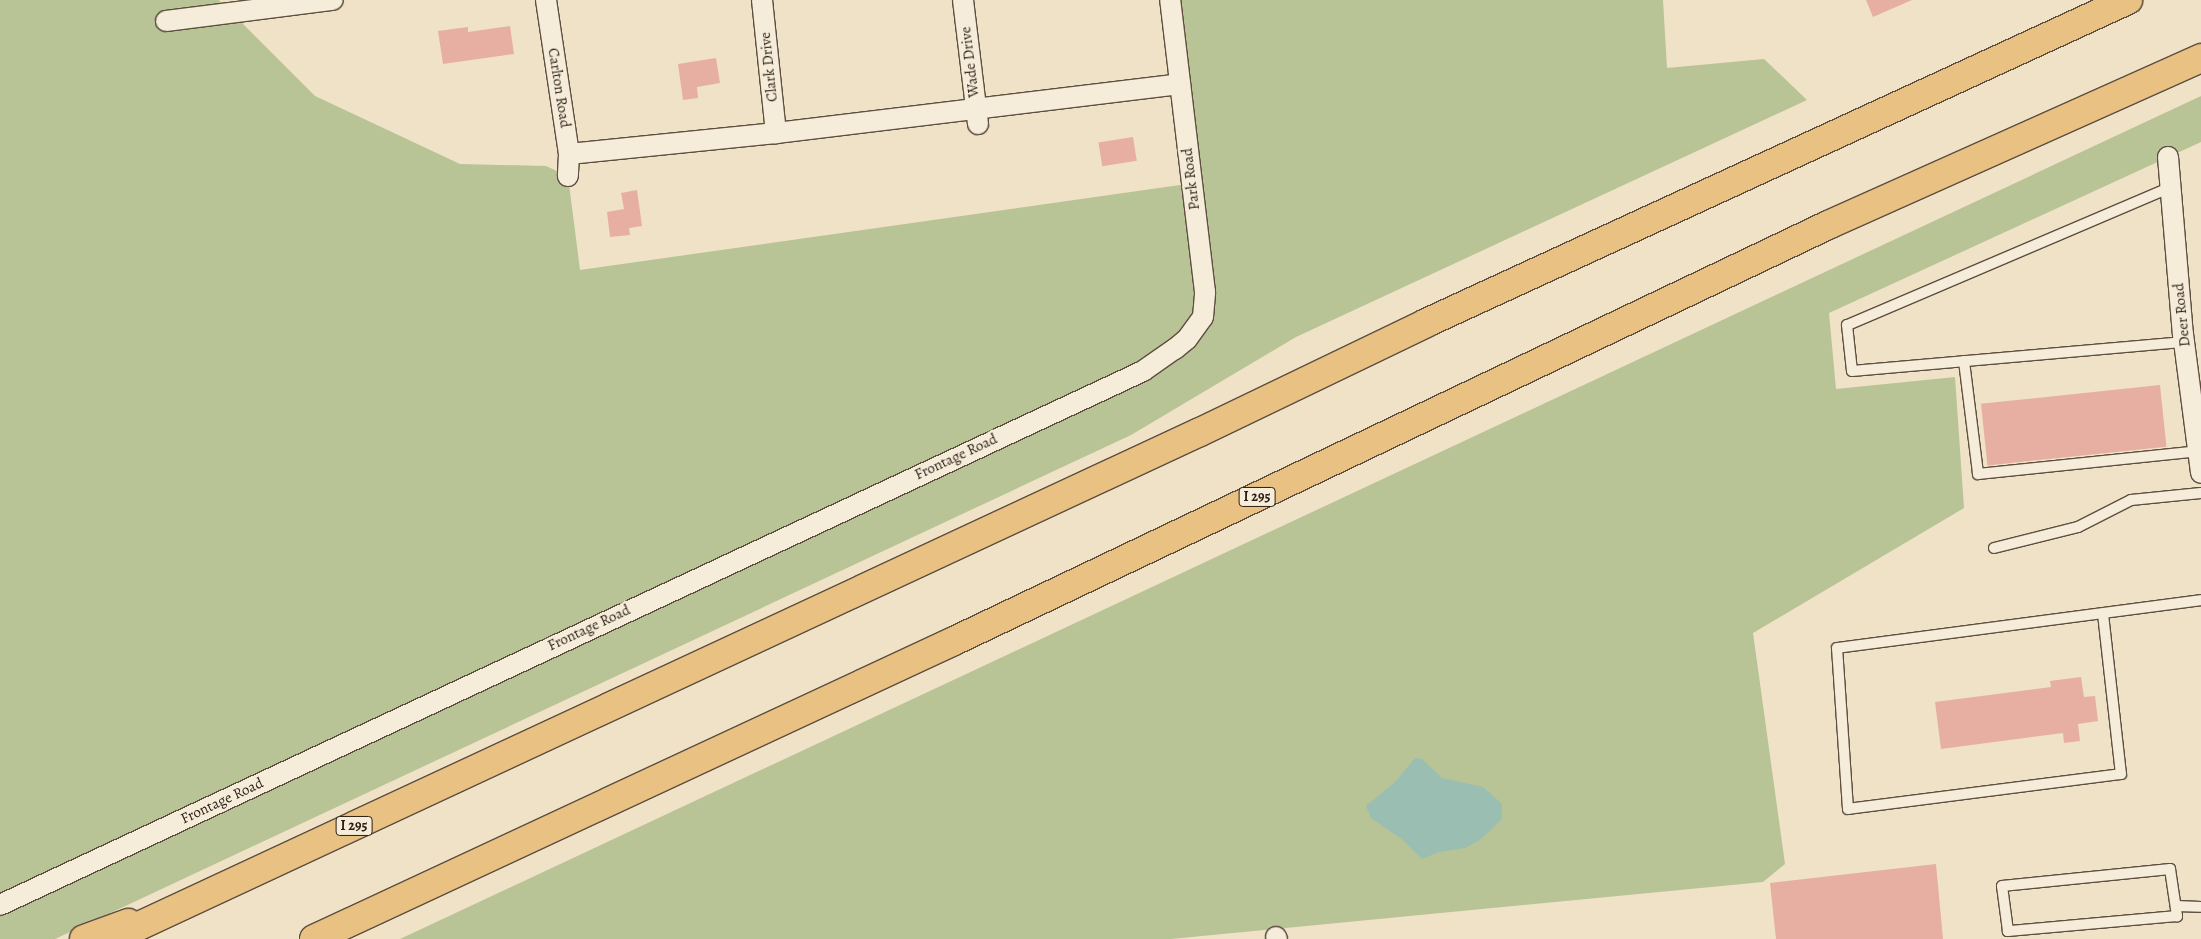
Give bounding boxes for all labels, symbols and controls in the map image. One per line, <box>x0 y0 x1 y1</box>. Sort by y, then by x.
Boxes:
street label: Wade Drive <box>957 26 983 98</box>
street label: Clark Drive <box>756 31 782 103</box>
street label: Carlton Road <box>544 47 574 129</box>
street label: Park Road <box>1178 147 1204 211</box>
street label: Deer Road <box>2170 282 2194 348</box>
street label: Frontage Road <box>912 430 1000 484</box>
road number: I 295 <box>1238 486 1276 508</box>
street label: Frontage Road <box>545 601 633 655</box>
street label: Frontage Road <box>178 774 266 828</box>
road number: I 295 <box>335 814 373 838</box>

